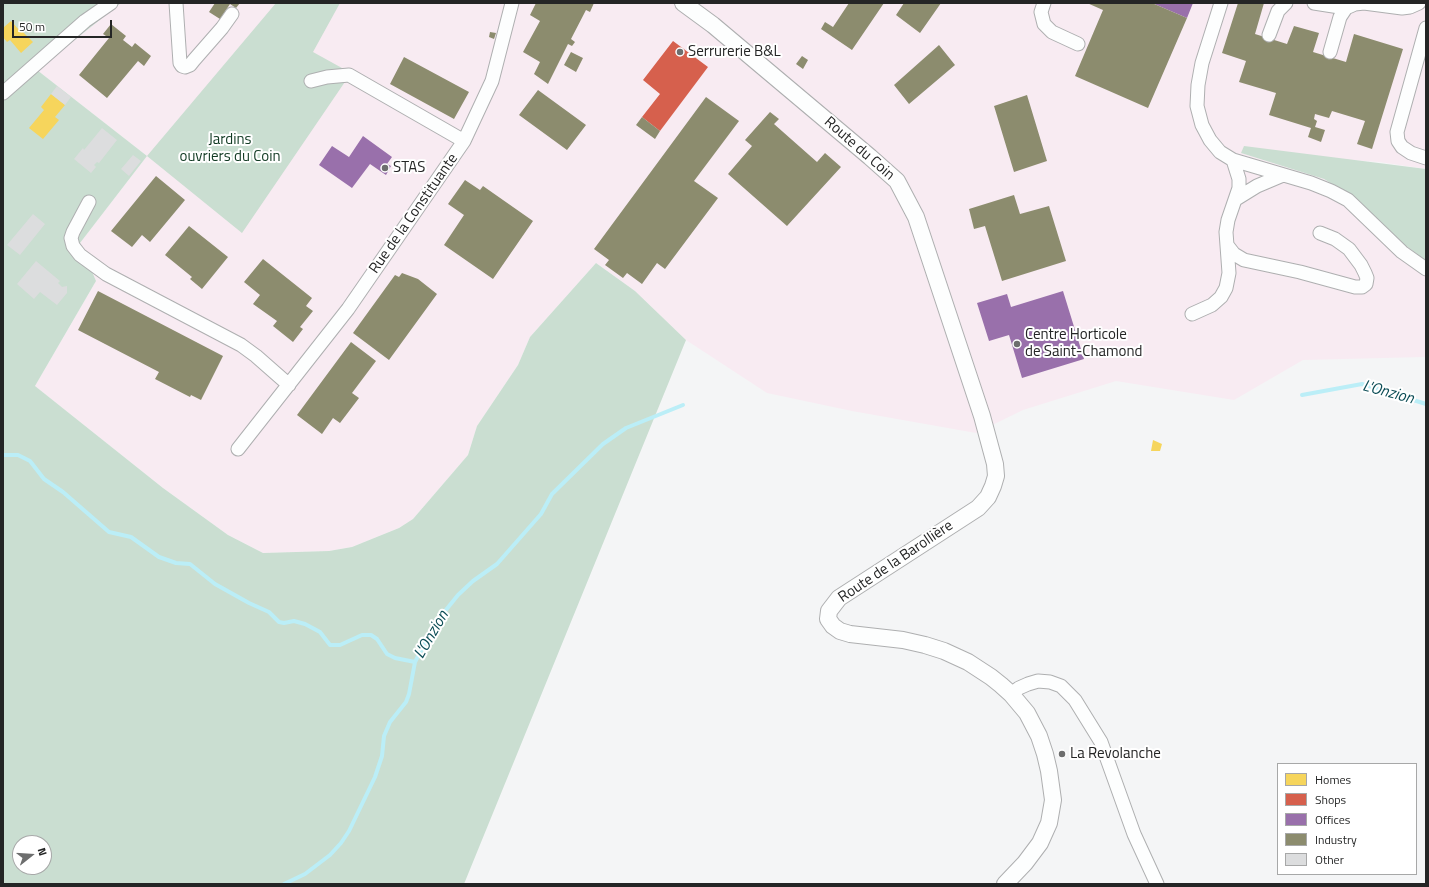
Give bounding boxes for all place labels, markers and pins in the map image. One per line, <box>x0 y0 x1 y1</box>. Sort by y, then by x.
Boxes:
place label: Serrurerie B&L <box>688 43 781 61</box>
marker: Serrurerie B&L <box>675 47 685 57</box>
place label: STAS <box>393 159 425 177</box>
marker: STAS <box>380 163 390 173</box>
place label: Centre Horticole de Saint-Chamond <box>1025 326 1142 361</box>
marker: Centre Horticole de Saint-Chamond <box>1012 339 1022 349</box>
place label: La Revolanche <box>1070 745 1161 763</box>
marker: La Revolanche <box>1057 749 1067 759</box>

